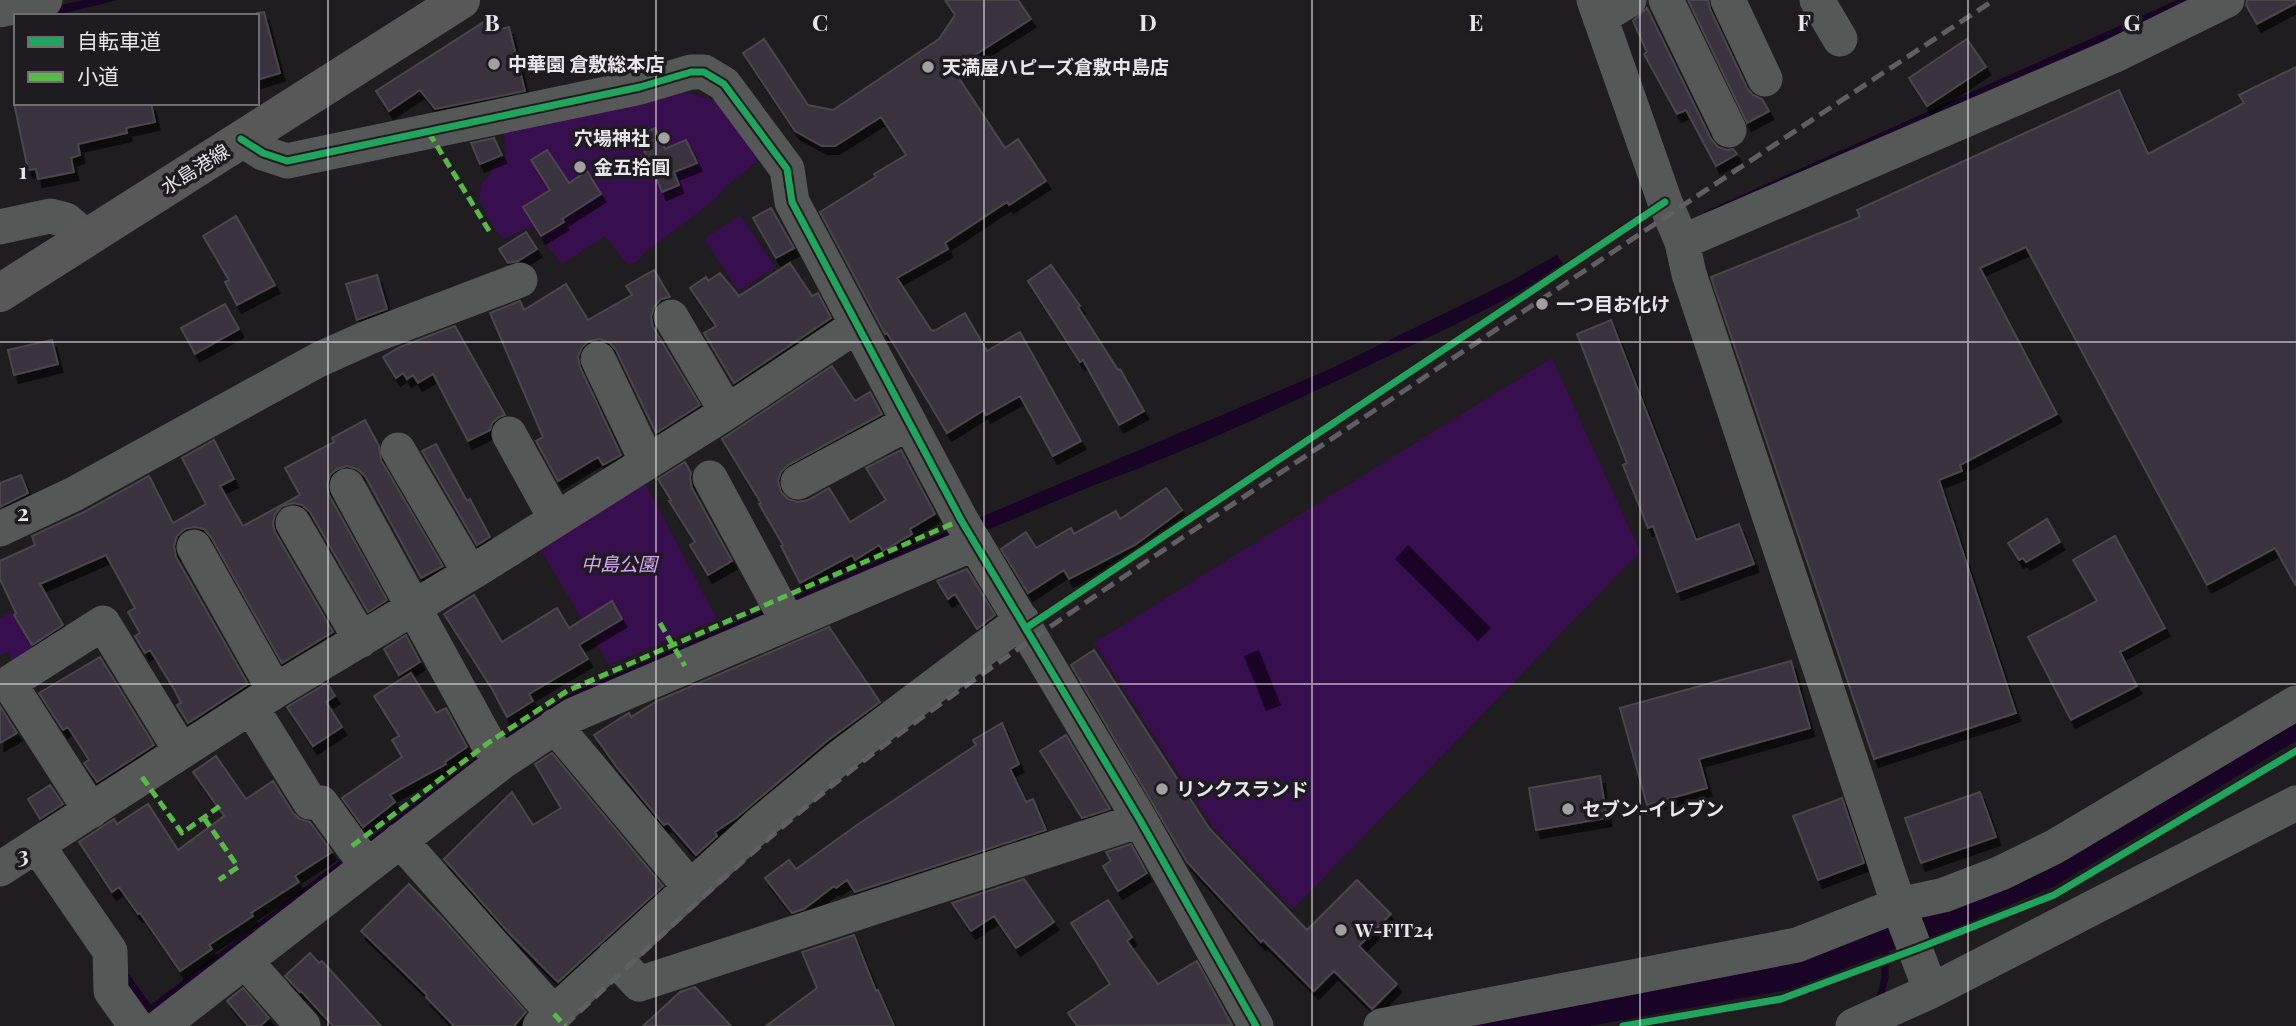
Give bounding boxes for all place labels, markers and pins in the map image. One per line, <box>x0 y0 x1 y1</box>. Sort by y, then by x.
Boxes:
place label: 中華園 倉敷総本店 <box>508 50 664 76</box>
place label: 天満屋ハピーズ倉敷中島店 <box>942 53 1169 79</box>
marker: 中華園 倉敷総本店 <box>486 56 502 72</box>
marker: 天満屋ハピーズ倉敷中島店 <box>920 59 936 75</box>
place label: 穴場神社 <box>574 124 650 150</box>
marker: 穴場神社 <box>656 130 672 146</box>
place label: 金五拾圓 <box>594 153 670 179</box>
marker: 金五拾圓 <box>572 159 588 175</box>
place label: 一つ目お化け <box>1556 290 1670 316</box>
marker: 一つ目お化け <box>1534 296 1550 312</box>
place label: リンクスランド <box>1176 775 1308 801</box>
marker: リンクスランド <box>1154 781 1170 797</box>
place label: セブン-イレブン <box>1582 795 1724 821</box>
marker: セブン-イレブン <box>1560 801 1576 817</box>
place label: W-FIT24 <box>1354 916 1433 942</box>
marker: W-FIT24 <box>1333 922 1349 938</box>

